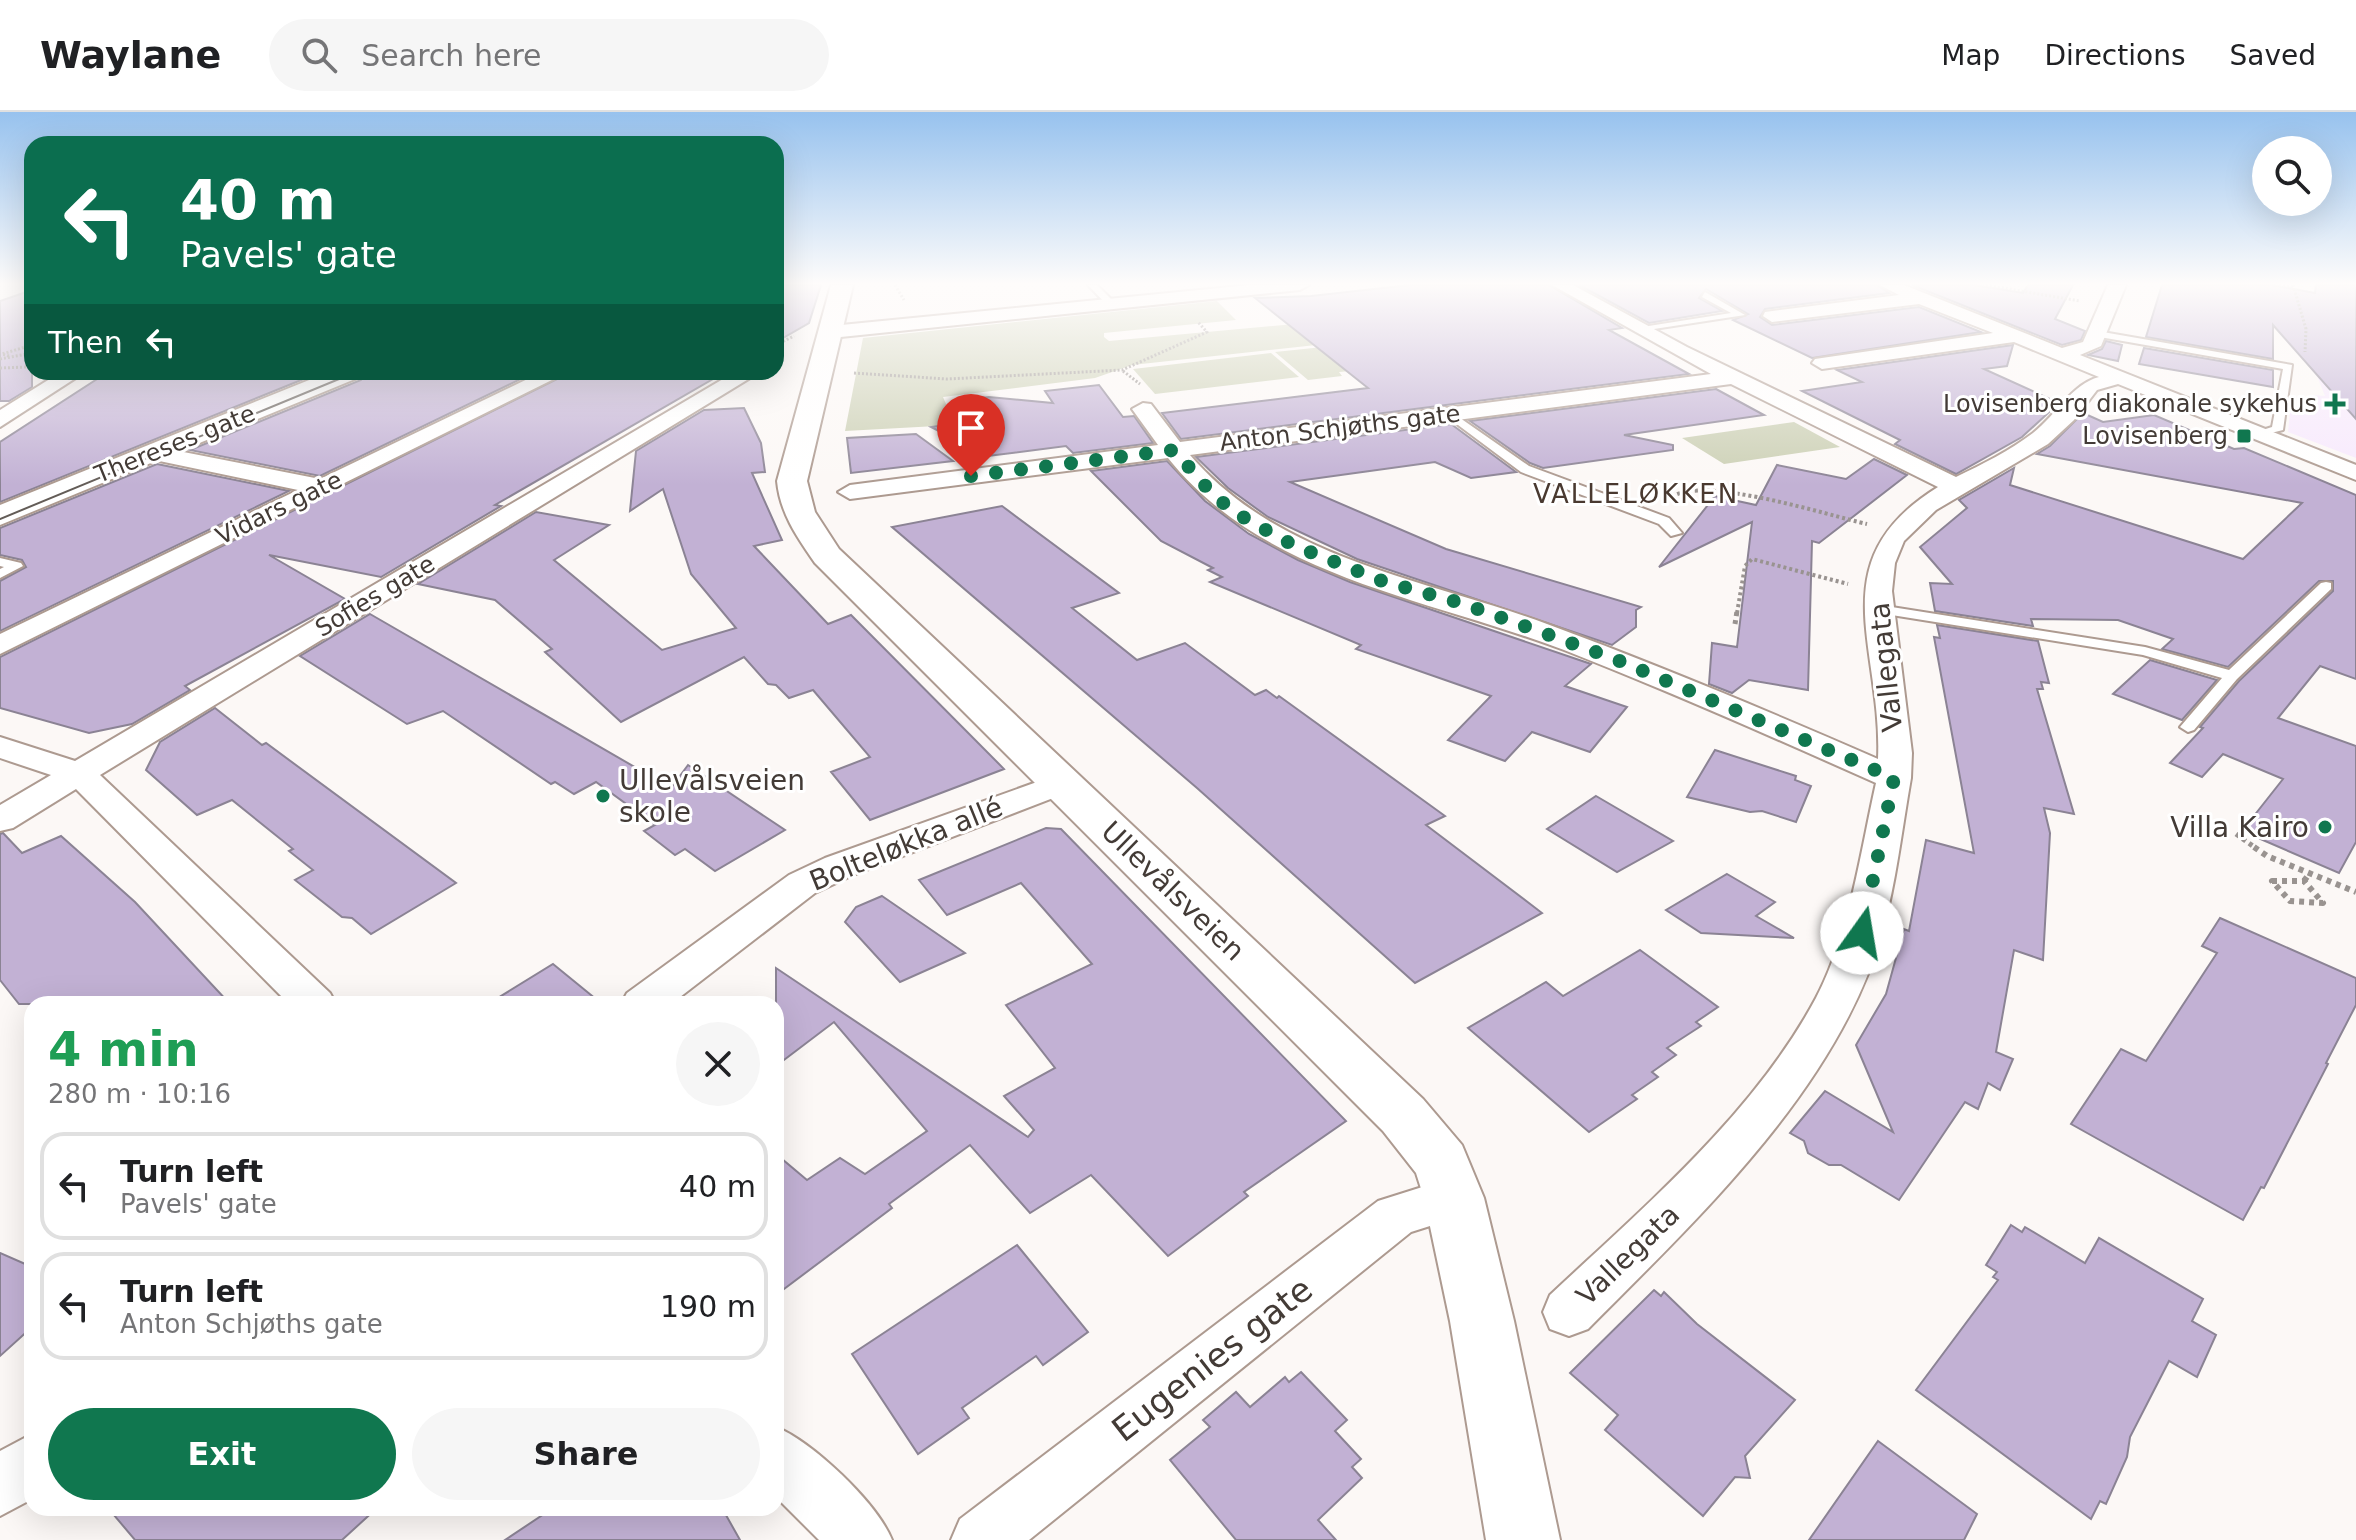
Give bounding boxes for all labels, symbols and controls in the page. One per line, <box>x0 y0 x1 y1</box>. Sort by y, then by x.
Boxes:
search box <box>269 19 829 91</box>
text: Waylane <box>40 33 221 77</box>
icon: search <box>297 33 341 77</box>
text: Search here <box>361 38 542 73</box>
text: Map <box>1941 39 2000 72</box>
text: Directions <box>2044 39 2185 72</box>
text: Saved <box>2229 39 2316 72</box>
map controls <box>2252 136 2332 216</box>
button: search <box>2252 136 2332 216</box>
text: 40 m <box>180 167 336 232</box>
icon: left <box>48 168 152 272</box>
text: Pavels' gate <box>180 234 397 275</box>
icon: left <box>139 320 183 364</box>
text: Then <box>48 325 123 360</box>
place label: Lovisenberg diakonale sykehus <box>1943 390 2317 418</box>
marker: Lovisenberg diakonale sykehus <box>2324 393 2346 415</box>
pin <box>937 394 1005 476</box>
street label: Thereses gate <box>90 399 259 489</box>
street label: Anton Schjøths gate <box>1218 399 1462 457</box>
icon: arrive <box>949 406 993 450</box>
place label: Lovisenberg <box>2082 422 2228 450</box>
marker: Lovisenberg <box>2235 427 2253 445</box>
street label: Vidars gate <box>211 465 347 551</box>
district label: VALLELØKKEN <box>1533 479 1739 509</box>
street label: Sofies gate <box>310 549 440 643</box>
street label: Vallegata <box>1863 601 1909 733</box>
place label: Ullevålsveien skole <box>619 764 805 829</box>
marker: Ullevålsveien skole <box>594 787 612 805</box>
street label: Bolteløkka allé <box>805 790 1007 898</box>
place label: Villa Kairo <box>2170 811 2309 844</box>
street label: Ullevålsveien <box>1095 815 1251 967</box>
marker: Villa Kairo <box>2316 818 2334 836</box>
position arrow <box>1820 891 1904 975</box>
text: 4 min <box>48 1021 199 1077</box>
button: close <box>676 1022 760 1106</box>
text: 280 m · 10:16 <box>48 1079 231 1109</box>
text: Turn left <box>120 1154 263 1189</box>
icon: left <box>52 1164 96 1208</box>
text: 40 m <box>679 1169 756 1204</box>
text: Pavels' gate <box>120 1189 277 1219</box>
street label: Vallegata <box>1570 1198 1686 1312</box>
street label: Eugenies gate <box>1104 1269 1320 1449</box>
text: Turn left <box>120 1274 263 1309</box>
icon: left <box>52 1284 96 1328</box>
text: 190 m <box>660 1289 756 1324</box>
text: Anton Schjøths gate <box>120 1309 383 1339</box>
button: Exit <box>48 1408 396 1500</box>
button: Share <box>412 1408 760 1500</box>

